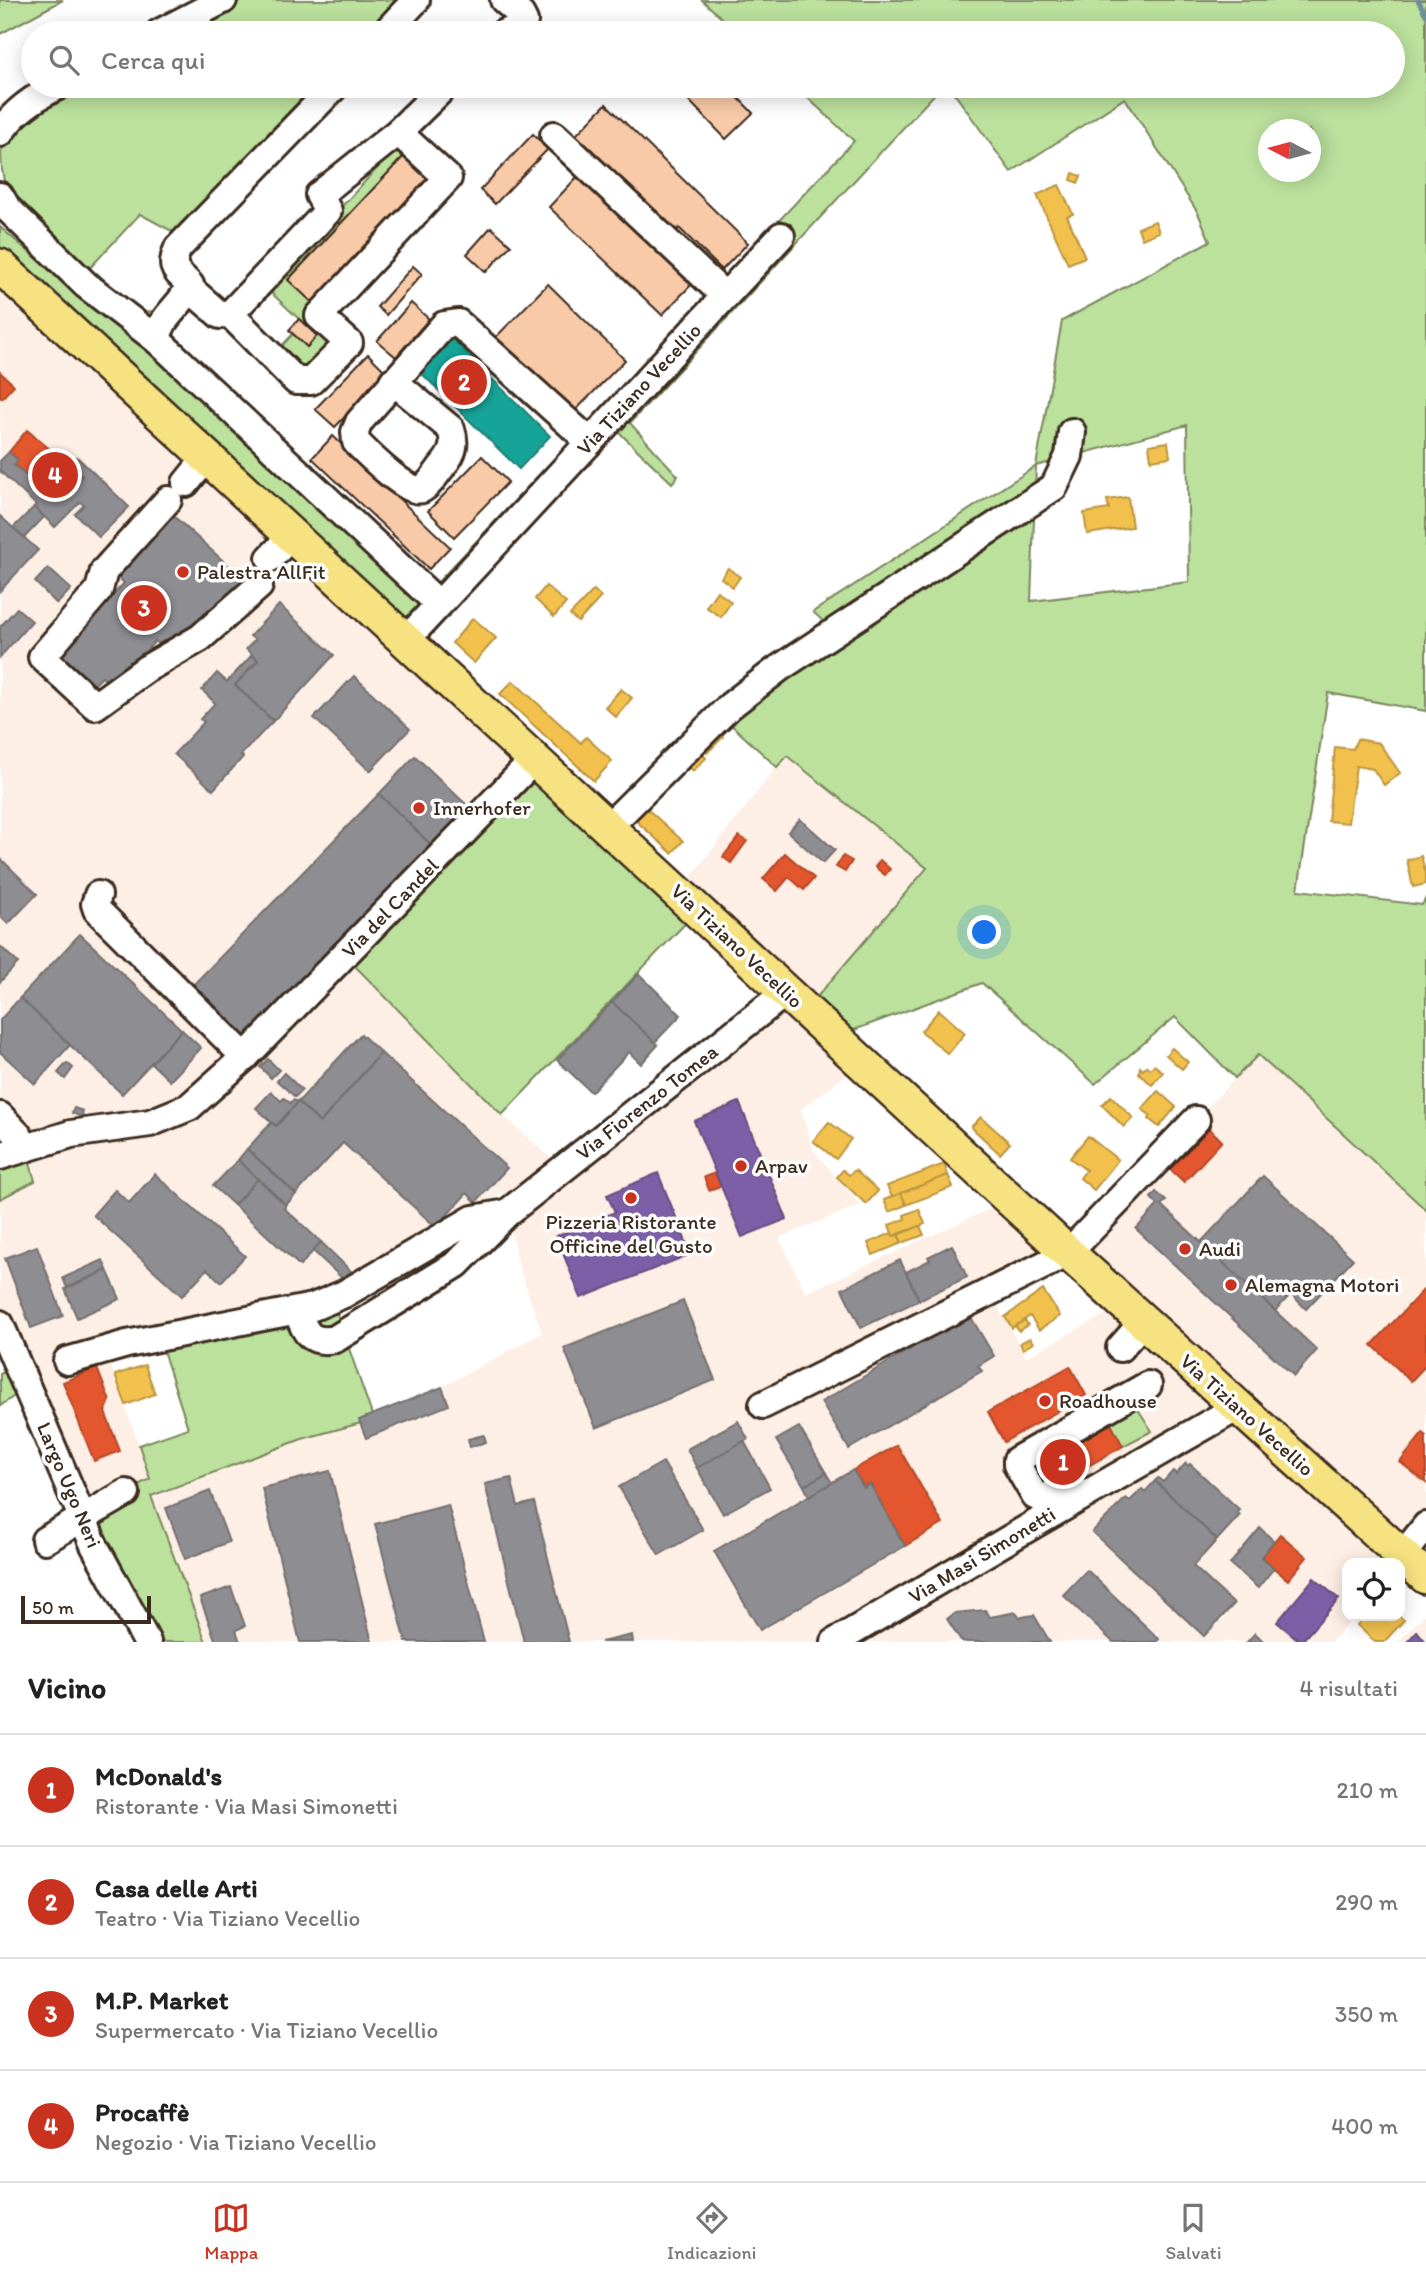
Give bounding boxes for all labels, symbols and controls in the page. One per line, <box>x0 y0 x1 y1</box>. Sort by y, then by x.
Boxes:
search box <box>21 21 1405 98</box>
icon: search <box>45 41 83 79</box>
text: Cerca qui <box>101 44 205 76</box>
north arrow <box>1258 119 1321 182</box>
street label: Via Tiziano Vecellio <box>571 318 706 460</box>
pin: 2 <box>441 356 487 408</box>
pin: 4 <box>32 449 78 501</box>
place label: Palestra AllFit <box>197 559 326 584</box>
marker: Palestra AllFit <box>175 564 191 580</box>
pin: 3 <box>121 582 167 634</box>
place label: Innerhofer <box>433 795 531 820</box>
marker: Innerhofer <box>411 800 427 816</box>
street label: Via del Candel <box>336 853 443 963</box>
street label: Via Tiziano Vecellio <box>666 878 808 1013</box>
your location <box>967 915 1001 949</box>
street label: Via Fiorenzo Tomea <box>571 1038 723 1165</box>
place label: Arpav <box>755 1153 808 1178</box>
marker: Arpav <box>733 1158 749 1174</box>
marker: Pizzeria Ristorante Officine del Gusto <box>623 1190 639 1206</box>
place label: Pizzeria Ristorante Officine del Gusto <box>546 1209 716 1258</box>
place label: Audi <box>1199 1236 1241 1261</box>
marker: Audi <box>1177 1241 1193 1257</box>
place label: Alemagna Motori <box>1245 1272 1399 1297</box>
marker: Alemagna Motori <box>1223 1277 1239 1293</box>
street label: Via Tiziano Vecellio <box>1175 1348 1319 1481</box>
place label: Roadhouse <box>1059 1388 1157 1413</box>
marker: Roadhouse <box>1037 1393 1053 1409</box>
street label: Largo Ugo Neri <box>32 1418 107 1551</box>
pin: 1 <box>1040 1436 1086 1488</box>
street label: Via Masi Simonetti <box>904 1501 1060 1608</box>
map controls <box>1342 1558 1405 1621</box>
button: locate <box>1342 1558 1405 1621</box>
scale bar <box>21 1593 150 1625</box>
text: 50 m <box>32 1596 74 1619</box>
text: Vicino <box>28 1669 106 1706</box>
text: 4 risultati <box>1300 1674 1398 1702</box>
text: McDonald's <box>95 1760 222 1792</box>
text: 1 <box>46 1776 56 1804</box>
text: 210 m <box>1337 1776 1398 1804</box>
text: Ristorante · Via Masi Simonetti <box>95 1792 398 1820</box>
text: Casa delle Arti <box>95 1872 258 1904</box>
text: 2 <box>45 1888 57 1916</box>
text: 290 m <box>1335 1888 1398 1916</box>
text: Teatro · Via Tiziano Vecellio <box>95 1904 360 1932</box>
text: M.P. Market <box>95 1984 228 2016</box>
text: 3 <box>45 2000 57 2028</box>
text: 350 m <box>1335 2000 1398 2028</box>
text: Supermercato · Via Tiziano Vecellio <box>95 2016 438 2044</box>
text: Procaffè <box>95 2096 189 2128</box>
text: 4 <box>44 2112 58 2140</box>
text: 400 m <box>1331 2112 1398 2140</box>
text: Negozio · Via Tiziano Vecellio <box>95 2128 377 2156</box>
tab: Mappa <box>204 2199 258 2264</box>
tab: Indicazioni <box>667 2199 757 2264</box>
tab: Salvati <box>1165 2199 1222 2264</box>

